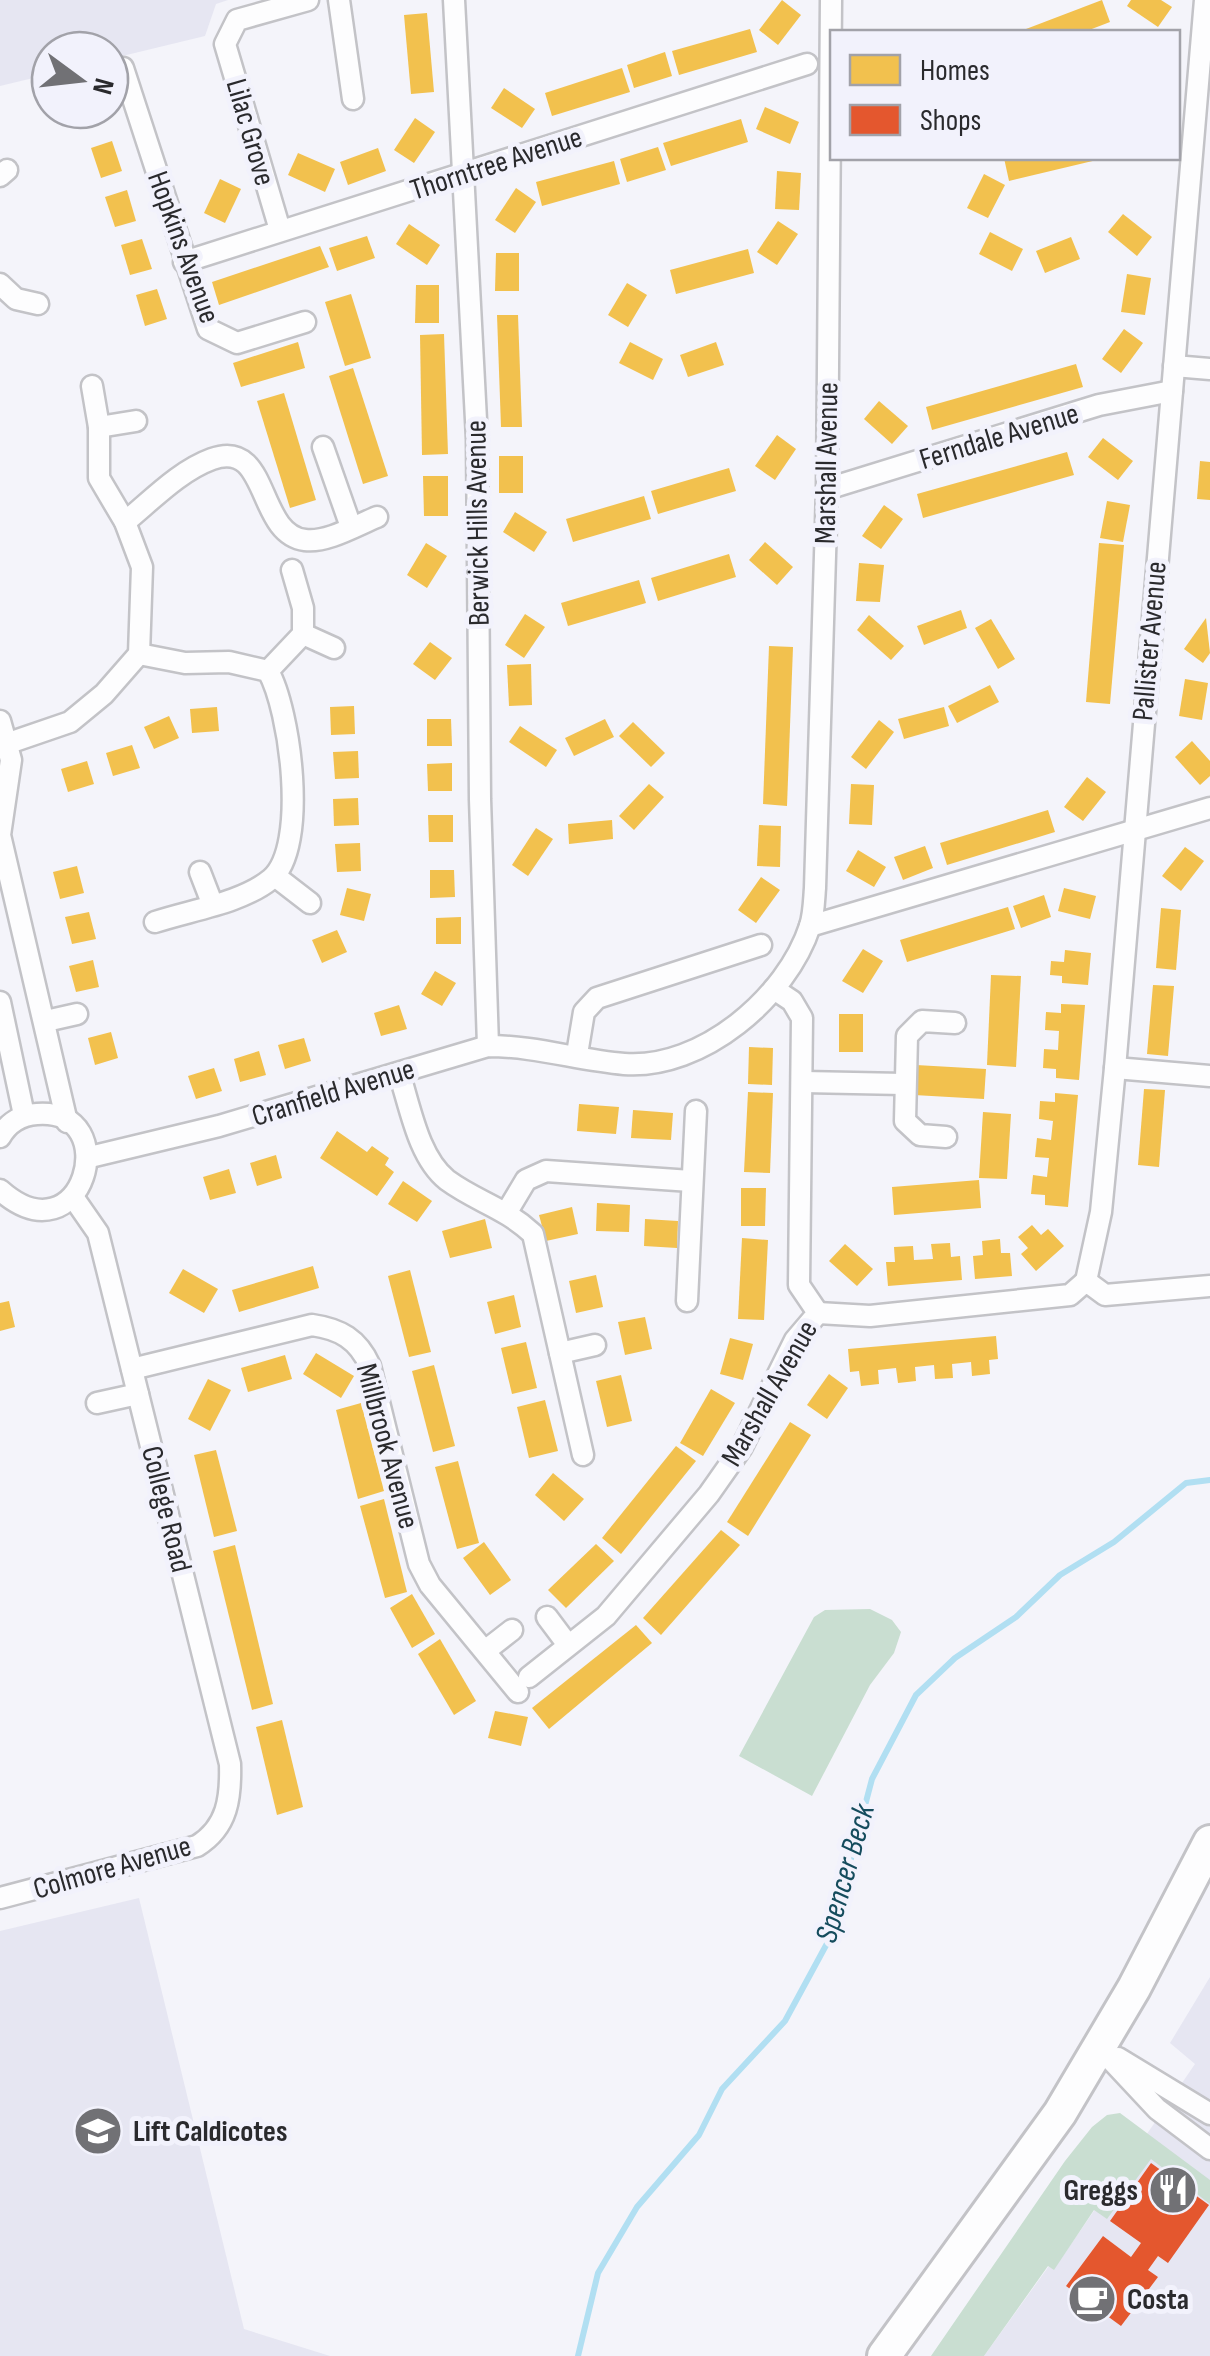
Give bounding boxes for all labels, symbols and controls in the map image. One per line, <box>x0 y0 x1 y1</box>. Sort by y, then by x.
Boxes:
north arrow <box>30 30 130 130</box>
legend <box>830 30 1180 160</box>
text: Homes <box>920 53 990 89</box>
text: N <box>85 75 121 98</box>
street label: Lilac Grove <box>218 75 282 190</box>
text: Shops <box>920 103 981 139</box>
street label: Thorntree Avenue <box>406 119 587 209</box>
street label: Hopkins Avenue <box>139 167 227 328</box>
street label: Marshall Avenue <box>808 382 846 544</box>
street label: Ferndale Avenue <box>915 396 1083 478</box>
street label: Berwick Hills Avenue <box>458 420 498 626</box>
street label: Pallister Avenue <box>1125 560 1175 722</box>
street label: Cranfield Avenue <box>248 1051 419 1135</box>
street label: Marshall Avenue <box>714 1314 826 1473</box>
street label: Millbrook Avenue <box>348 1360 426 1533</box>
street label: College Road <box>133 1442 199 1576</box>
water label: Spencer Beck <box>807 1799 884 1947</box>
street label: Colmore Avenue <box>29 1828 195 1908</box>
school or university icon: Lift Caldicotes <box>72 2105 124 2157</box>
place label: Lift Caldicotes <box>133 2114 287 2150</box>
restaurant icon: Greggs <box>1147 2164 1199 2216</box>
place label: Greggs <box>1063 2173 1138 2209</box>
cafe icon: Costa <box>1066 2273 1118 2325</box>
place label: Costa <box>1127 2282 1189 2318</box>

